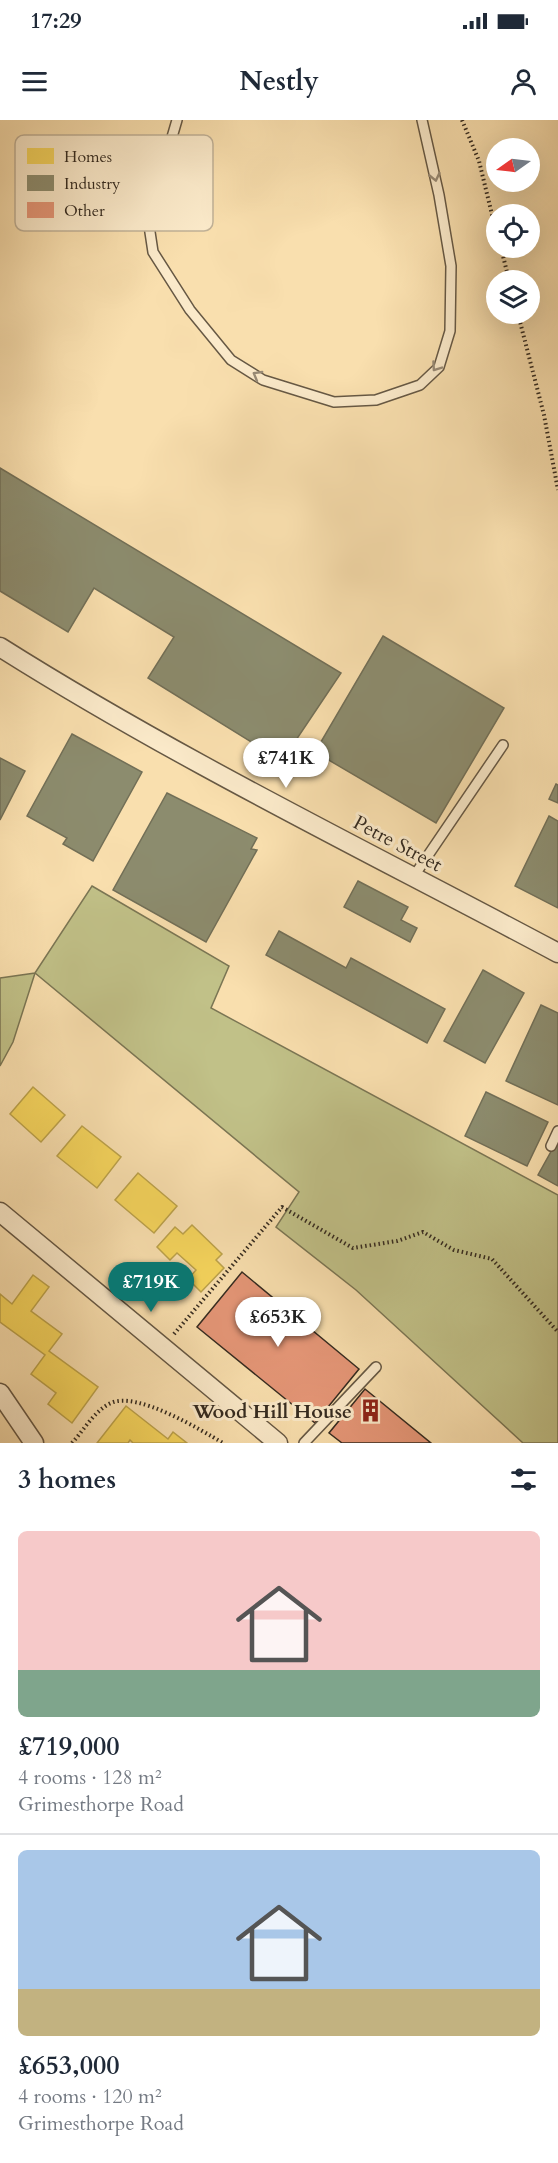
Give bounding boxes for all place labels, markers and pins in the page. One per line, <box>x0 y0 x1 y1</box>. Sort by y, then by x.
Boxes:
pin: £741K <box>244 738 328 789</box>
pin: £719K <box>109 1262 193 1313</box>
pin: £653K <box>236 1297 320 1348</box>
place label: Wood Hill House <box>191 1398 352 1425</box>
building icon: Wood Hill House <box>357 1398 383 1424</box>

